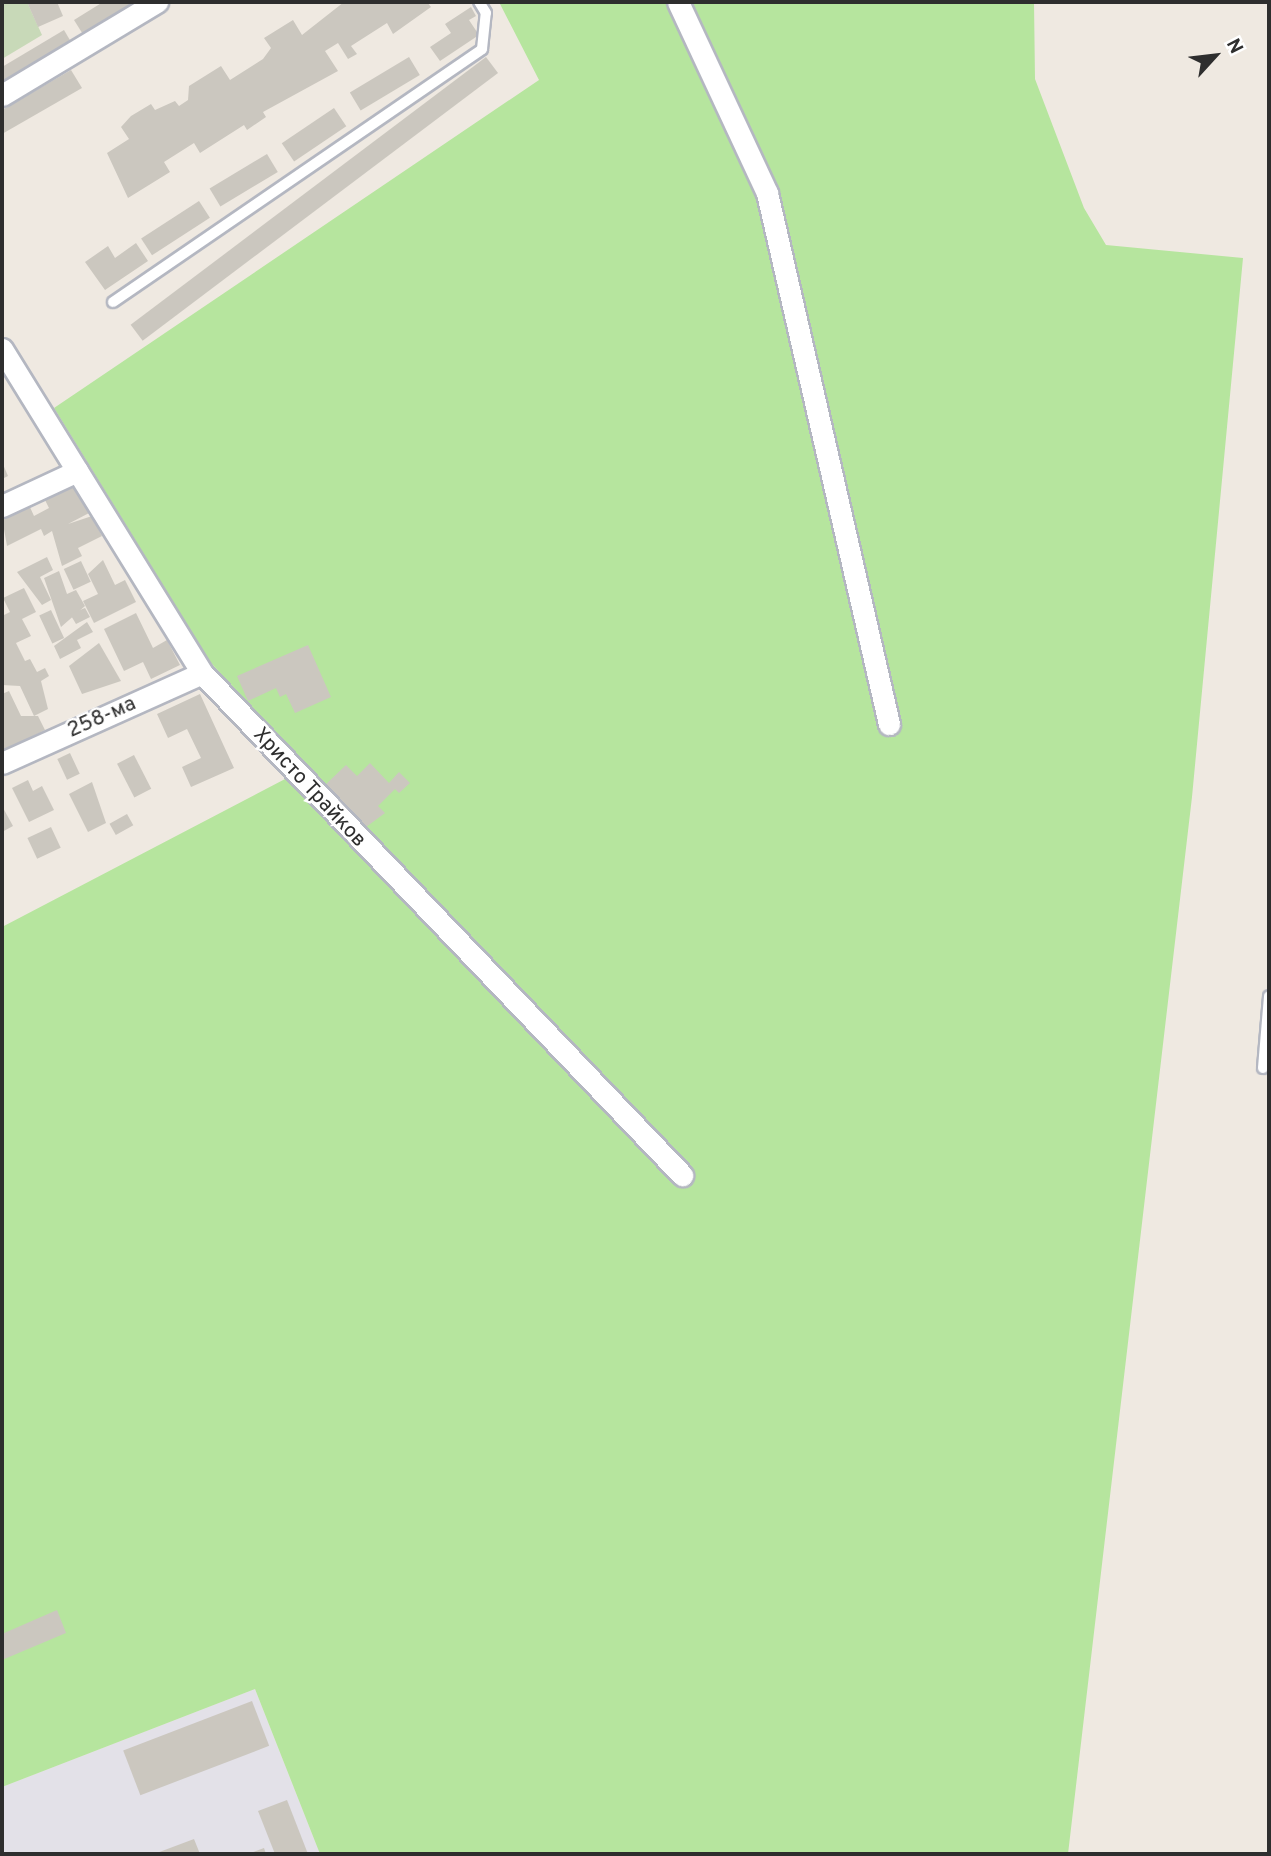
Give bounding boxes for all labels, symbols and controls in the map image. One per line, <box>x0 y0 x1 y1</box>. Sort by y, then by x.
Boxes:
north arrow <box>1180 21 1250 91</box>
text: N <box>1220 35 1248 58</box>
street label: 258-ма <box>64 692 140 744</box>
street label: Христо Трайков <box>247 723 371 853</box>

